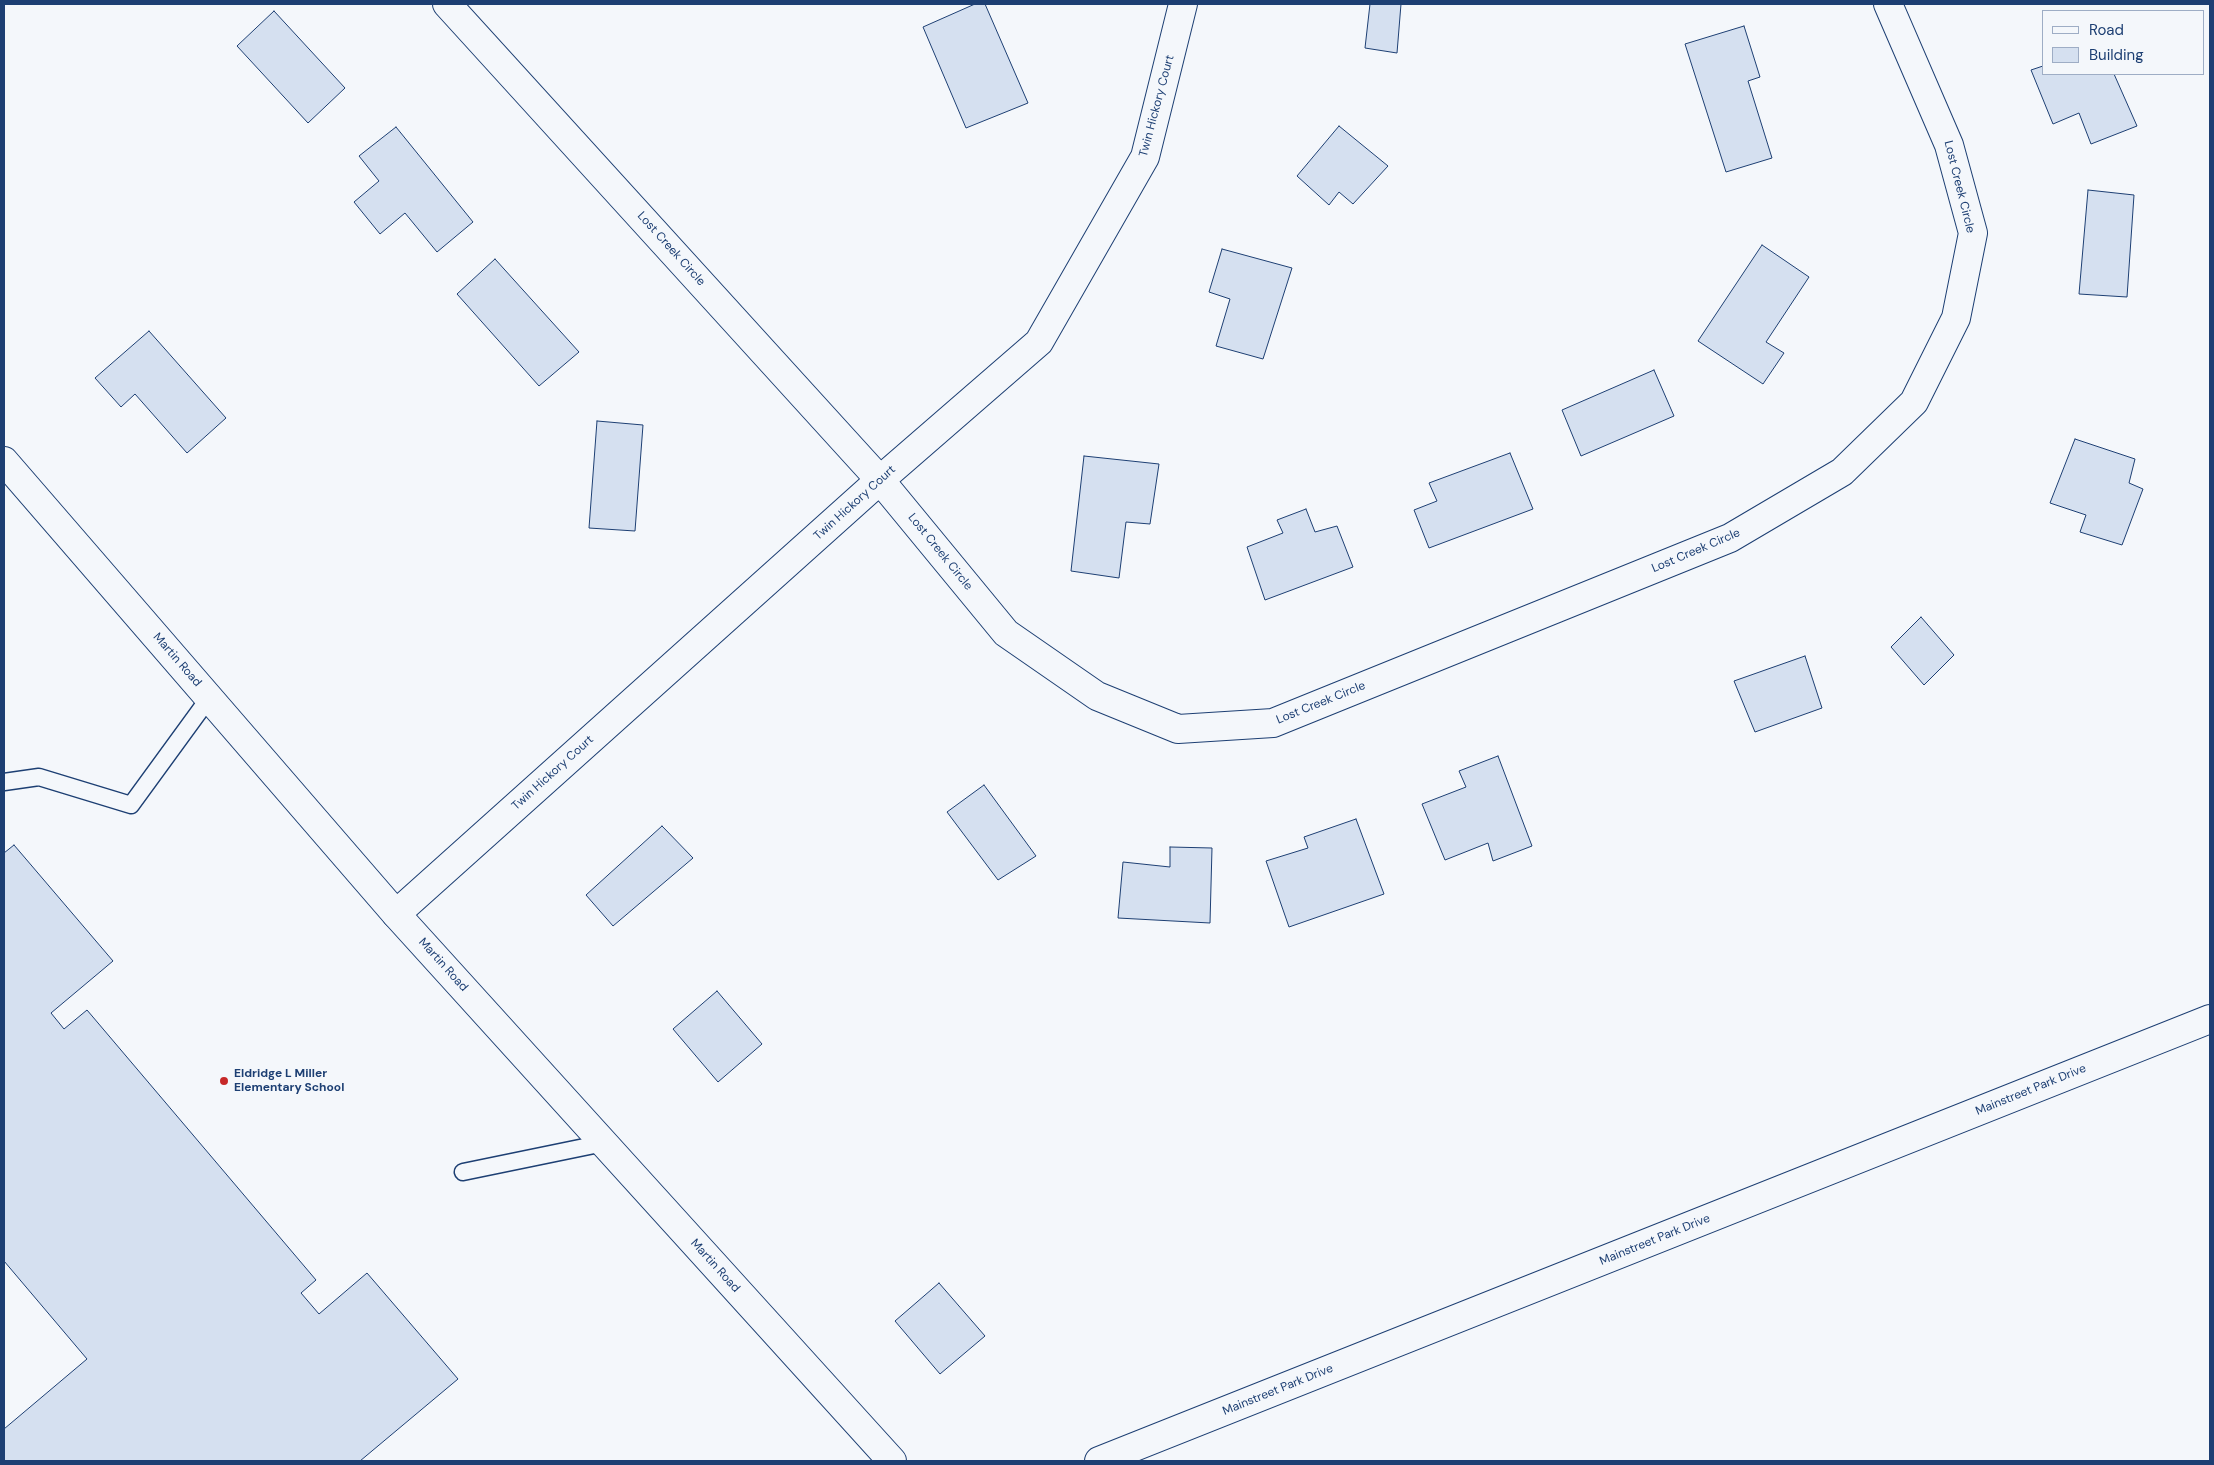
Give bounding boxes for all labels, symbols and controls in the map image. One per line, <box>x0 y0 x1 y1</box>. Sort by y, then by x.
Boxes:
legend <box>2042 10 2204 75</box>
text: Road <box>2089 20 2124 40</box>
text: Building <box>2089 45 2144 65</box>
street label: Twin Hickory Court <box>1136 53 1178 159</box>
street label: Lost Creek Circle <box>1941 139 1977 235</box>
street label: Lost Creek Circle <box>634 209 708 289</box>
street label: Twin Hickory Court <box>811 463 899 543</box>
street label: Lost Creek Circle <box>905 511 975 593</box>
street label: Lost Creek Circle <box>1650 526 1742 576</box>
street label: Martin Road <box>150 630 204 690</box>
street label: Lost Creek Circle <box>1274 679 1368 727</box>
street label: Twin Hickory Court <box>509 733 597 813</box>
street label: Martin Road <box>415 935 471 995</box>
street label: Mainstreet Park Drive <box>1974 1061 2088 1119</box>
place label: Eldridge L Miller Elementary School <box>234 1067 344 1095</box>
marker: Eldridge L Miller Elementary School <box>218 1075 230 1087</box>
street label: Mainstreet Park Drive <box>1598 1211 1712 1269</box>
street label: Martin Road <box>687 1236 743 1296</box>
street label: Mainstreet Park Drive <box>1221 1361 1335 1419</box>

